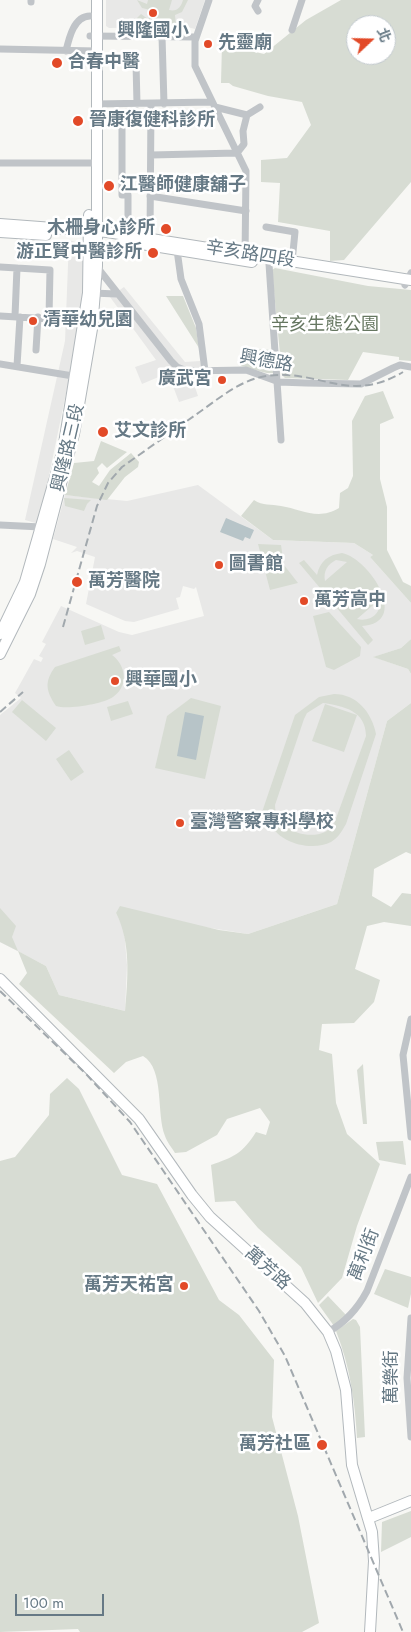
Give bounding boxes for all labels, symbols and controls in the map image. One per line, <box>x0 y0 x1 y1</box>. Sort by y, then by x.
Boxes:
marker: 興隆國小 <box>147 7 159 19</box>
north arrow <box>346 15 396 65</box>
place label: 興隆國小 <box>117 21 189 43</box>
text: 北 <box>372 25 396 45</box>
place label: 先靈廟 <box>218 33 272 55</box>
marker: 先靈廟 <box>202 38 214 50</box>
place label: 合春中醫 <box>68 52 140 74</box>
marker: 合春中醫 <box>50 56 64 70</box>
place label: 晉康復健科診所 <box>89 110 215 132</box>
marker: 晉康復健科診所 <box>71 114 85 128</box>
place label: 江醫師健康舖子 <box>120 175 246 197</box>
marker: 江醫師健康舖子 <box>102 179 116 193</box>
place label: 木柵身心診所 <box>47 218 155 240</box>
marker: 木柵身心診所 <box>159 222 173 236</box>
street label: 辛亥路四段 <box>204 237 296 273</box>
place label: 游正賢中醫診所 <box>16 242 142 264</box>
marker: 游正賢中醫診所 <box>146 246 160 260</box>
place label: 清華幼兒園 <box>43 310 133 332</box>
marker: 清華幼兒園 <box>27 315 39 327</box>
park label: 辛亥生態公園 <box>271 315 379 337</box>
street label: 興德路 <box>238 347 294 377</box>
place label: 廣武宮 <box>158 369 212 391</box>
marker: 廣武宮 <box>216 374 228 386</box>
street label: 興隆路三段 <box>48 402 90 494</box>
place label: 艾文診所 <box>114 421 186 443</box>
marker: 艾文診所 <box>96 425 110 439</box>
place label: 圖書館 <box>229 554 283 576</box>
marker: 圖書館 <box>213 559 225 571</box>
place label: 萬芳醫院 <box>88 571 160 593</box>
marker: 萬芳醫院 <box>70 575 84 589</box>
place label: 萬芳高中 <box>314 590 386 612</box>
marker: 萬芳高中 <box>298 595 310 607</box>
place label: 興華國小 <box>125 670 197 692</box>
marker: 興華國小 <box>109 675 121 687</box>
place label: 臺灣警察專科學校 <box>190 812 334 834</box>
marker: 臺灣警察專科學校 <box>174 817 186 829</box>
street label: 萬利街 <box>345 1226 385 1284</box>
street label: 萬芳路 <box>240 1243 294 1295</box>
place label: 萬芳天祐宮 <box>84 1275 174 1297</box>
marker: 萬芳天祐宮 <box>178 1280 190 1292</box>
street label: 萬樂街 <box>382 1350 404 1404</box>
place label: 萬芳社區 <box>239 1434 311 1456</box>
marker: 萬芳社區 <box>315 1438 329 1452</box>
scale bar <box>18 1584 106 1616</box>
text: 100 m <box>23 1592 64 1614</box>

